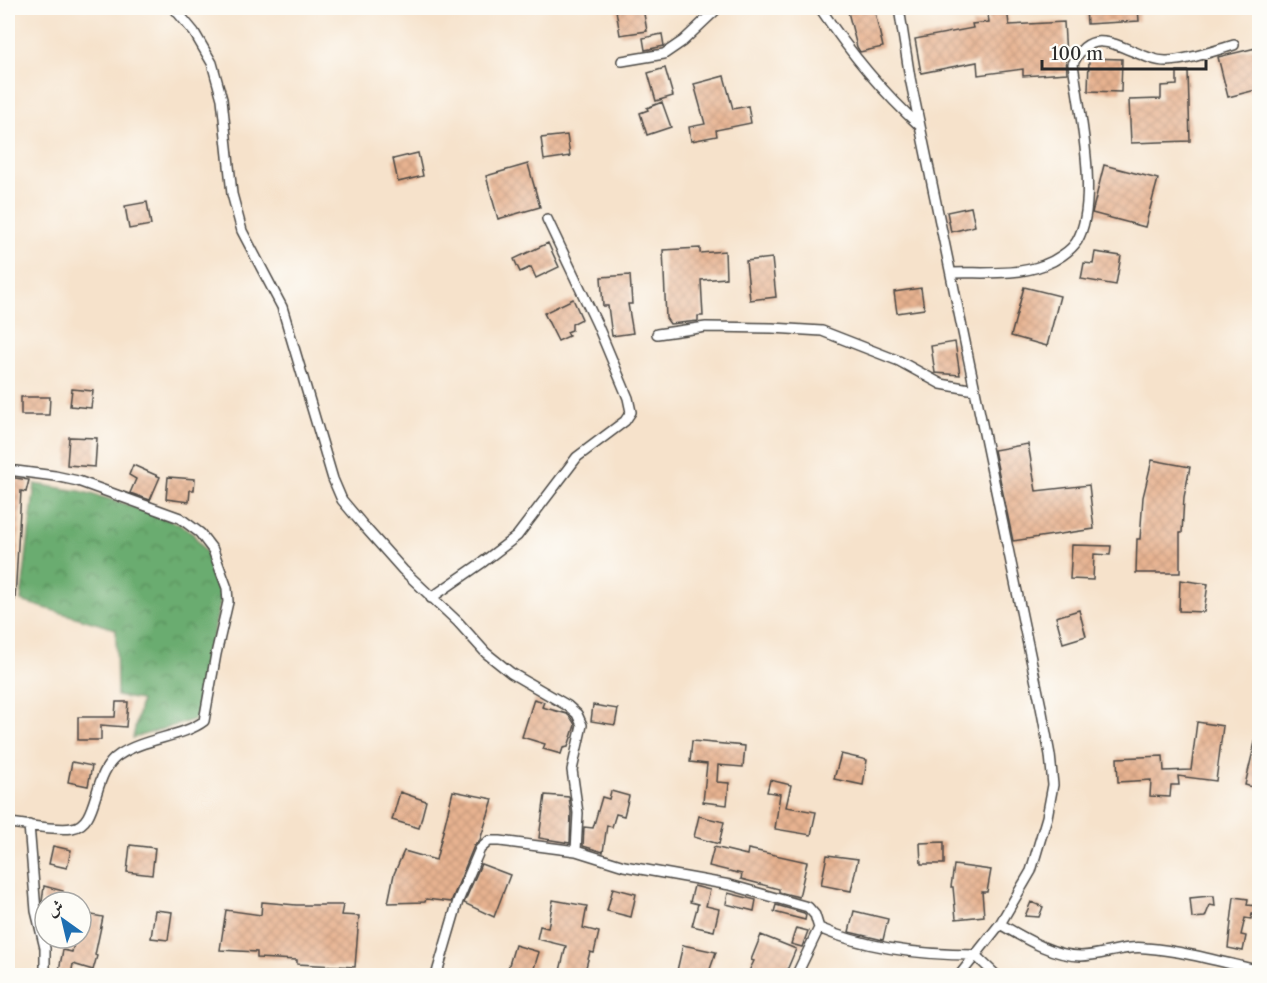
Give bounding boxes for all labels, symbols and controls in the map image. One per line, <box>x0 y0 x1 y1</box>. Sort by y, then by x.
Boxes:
scale bar <box>1042 33 1206 71</box>
text: 100 m <box>1051 43 1103 65</box>
north arrow <box>33 890 93 950</box>
text: ش <box>42 895 67 920</box>

